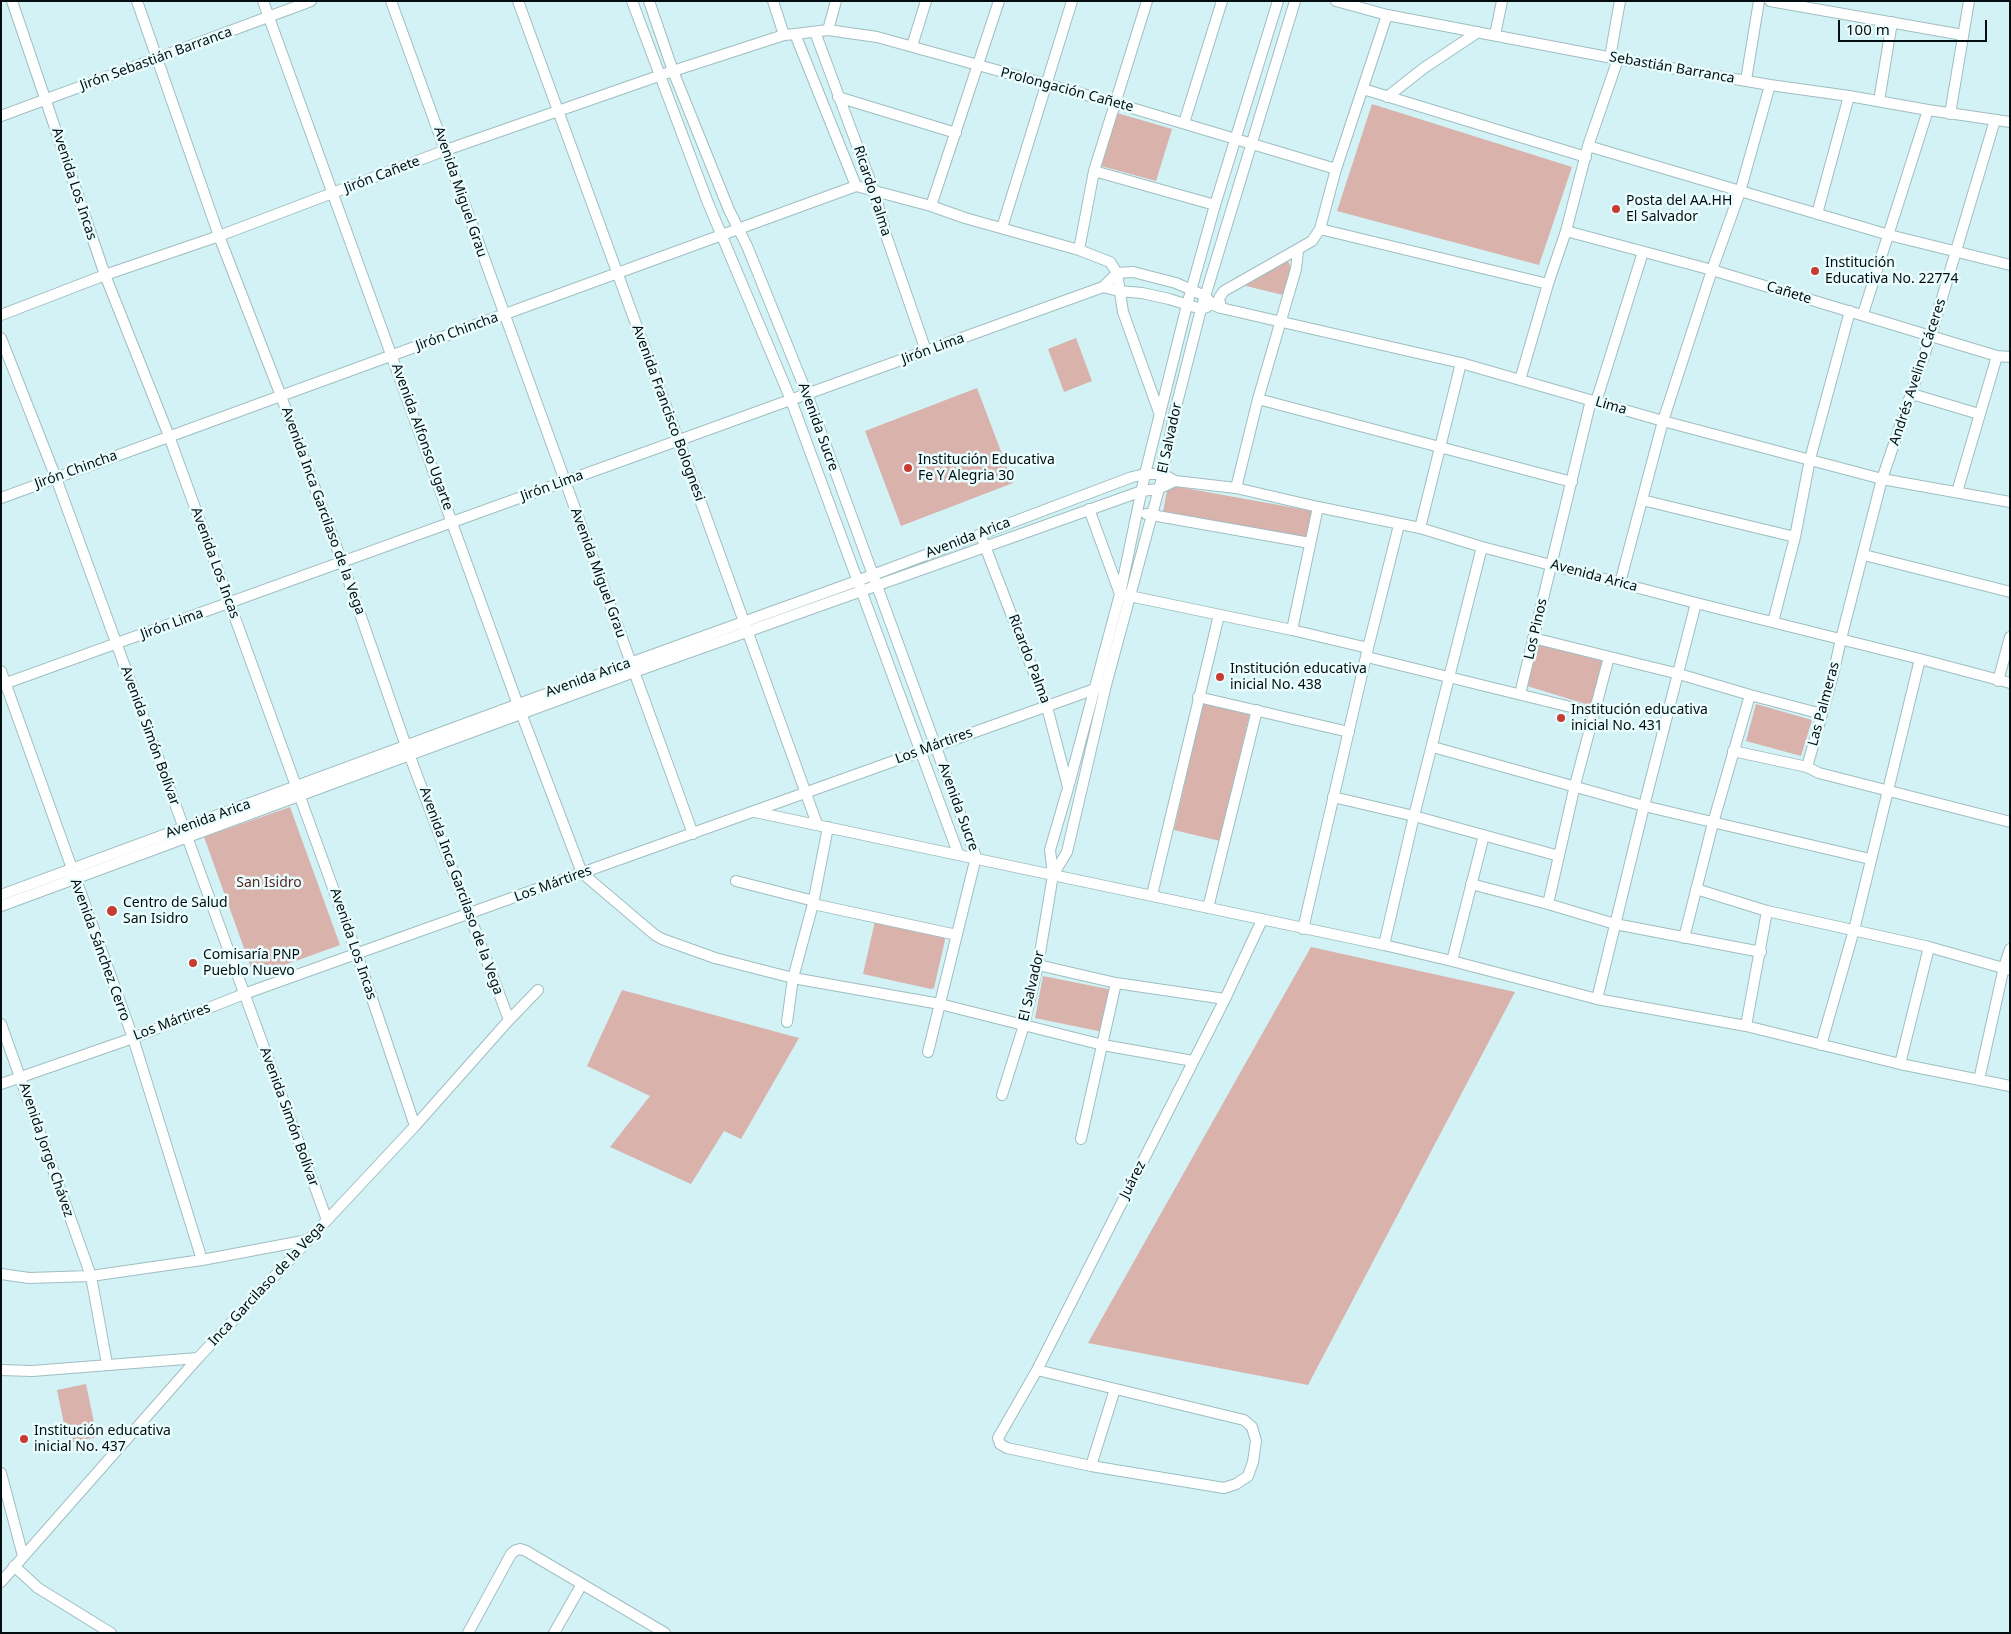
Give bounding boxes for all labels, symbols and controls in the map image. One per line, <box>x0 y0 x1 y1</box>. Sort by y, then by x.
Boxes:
scale bar <box>1841 10 1990 42</box>
text: 100 m <box>1846 19 1890 39</box>
street label: Jirón Sebastián Barranca <box>78 24 234 94</box>
street label: Sebastián Barranca <box>1608 49 1736 87</box>
street label: Prolongación Cañete <box>999 64 1135 116</box>
street label: Avenida Miguel Grau <box>430 124 490 260</box>
street label: Avenida Los Incas <box>48 126 100 242</box>
street label: Ricardo Palma <box>849 144 895 238</box>
street label: Jirón Cañete <box>342 153 422 197</box>
place label: Posta del AA.HH El Salvador <box>1626 193 1732 226</box>
marker: Posta del AA.HH El Salvador <box>1610 203 1622 215</box>
place label: Institución Educativa No. 22774 <box>1825 255 1958 288</box>
marker: Institución Educativa No. 22774 <box>1809 265 1821 277</box>
street label: Cañete <box>1764 278 1814 308</box>
street label: Andrés Avelino Cáceres <box>1886 296 1950 448</box>
street label: Jirón Chincha <box>413 309 501 355</box>
street label: Avenida Francisco Bolognesi <box>628 322 708 504</box>
street label: Jirón Lima <box>899 330 967 368</box>
street label: Avenida Alfonso Ugarte <box>388 361 456 513</box>
street label: Avenida Sucre <box>794 381 842 473</box>
street label: Lima <box>1593 394 1629 418</box>
street label: El Salvador <box>1154 401 1186 475</box>
street label: Avenida Inca Garcilaso de la Vega <box>278 405 368 617</box>
street label: Jirón Chincha <box>32 447 120 493</box>
place label: Institución Educativa Fe Y Alegria 30 <box>918 452 1055 484</box>
marker: Institución Educativa Fe Y Alegria 30 <box>902 462 914 474</box>
street label: Jirón Lima <box>518 467 586 505</box>
street label: Avenida Los Incas <box>187 505 243 621</box>
street label: Avenida Miguel Grau <box>567 506 629 640</box>
street label: Avenida Arica <box>923 514 1013 562</box>
street label: Avenida Arica <box>1549 556 1639 596</box>
street label: Los Pinos <box>1521 597 1551 661</box>
street label: Jirón Lima <box>138 605 206 643</box>
street label: Ricardo Palma <box>1004 612 1054 706</box>
street label: Avenida Arica <box>543 655 633 701</box>
street label: Las Palmeras <box>1805 660 1843 748</box>
place label: Institución educativa inicial No. 438 <box>1230 661 1367 694</box>
street label: Avenida Simón Bolívar <box>117 664 183 808</box>
marker: Institución educativa inicial No. 438 <box>1214 671 1226 683</box>
place label: Institución educativa inicial No. 431 <box>1571 702 1708 734</box>
marker: Institución educativa inicial No. 431 <box>1555 712 1567 724</box>
street label: Los Mártires <box>893 724 975 768</box>
street label: Avenida Sucre <box>934 761 982 853</box>
street label: Avenida Inca Garcilaso de la Vega <box>416 785 506 997</box>
street label: Avenida Arica <box>163 796 253 842</box>
street label: Los Mártires <box>512 862 594 906</box>
park label: San Isidro <box>236 875 302 891</box>
street label: Avenida Sánchez Cerro <box>66 876 134 1024</box>
street label: Avenida Los Incas <box>326 886 380 1002</box>
place label: Centro de Salud San Isidro <box>123 895 228 928</box>
marker: Centro de Salud San Isidro <box>105 904 119 918</box>
place label: Comisaría PNP Pueblo Nuevo <box>203 947 300 980</box>
street label: El Salvador <box>1016 949 1048 1023</box>
marker: Comisaría PNP Pueblo Nuevo <box>187 957 199 969</box>
street label: Los Mártires <box>131 1000 213 1044</box>
street label: Avenida Simón Bolívar <box>256 1045 322 1189</box>
street label: Avenida Jorge Chávez <box>15 1081 77 1219</box>
street label: Juárez <box>1116 1158 1150 1202</box>
street label: Inca Garcilaso de la Vega <box>205 1218 329 1350</box>
place label: Institución educativa inicial No. 437 <box>34 1423 171 1455</box>
marker: Institución educativa inicial No. 437 <box>18 1433 30 1445</box>

